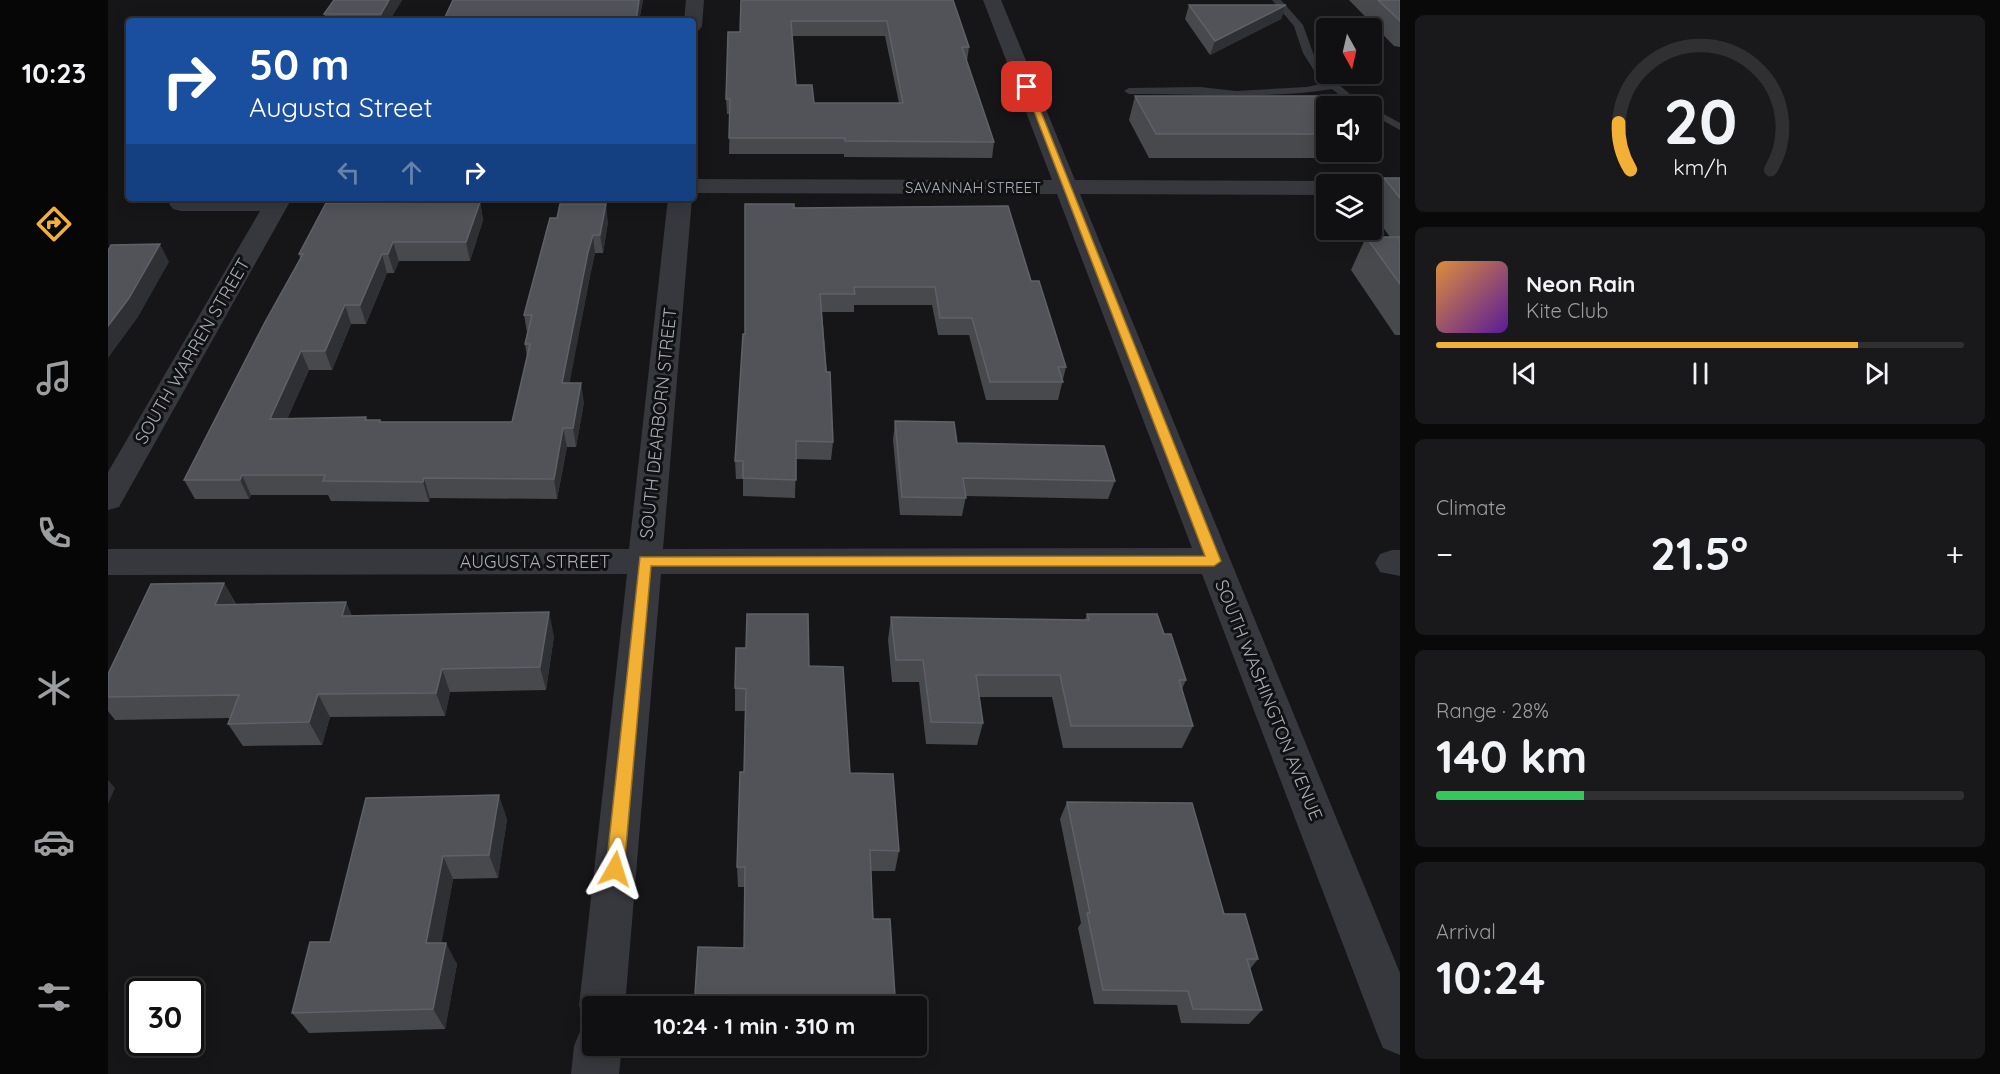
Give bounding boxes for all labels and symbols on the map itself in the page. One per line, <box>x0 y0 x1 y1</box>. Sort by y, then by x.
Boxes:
north arrow <box>1316 18 1382 84</box>
pin <box>1001 61 1052 112</box>
street label: SAVANNAH STREET <box>905 178 1041 197</box>
street label: SOUTH WARREN STREET <box>129 254 255 448</box>
street label: SOUTH DEARBORN STREET <box>634 306 682 540</box>
street label: AUGUSTA STREET <box>460 550 610 573</box>
street label: SOUTH WASHINGTON AVENUE <box>1210 576 1328 824</box>
position arrow <box>583 837 647 901</box>
speed limit sign: 30 <box>126 978 204 1056</box>

